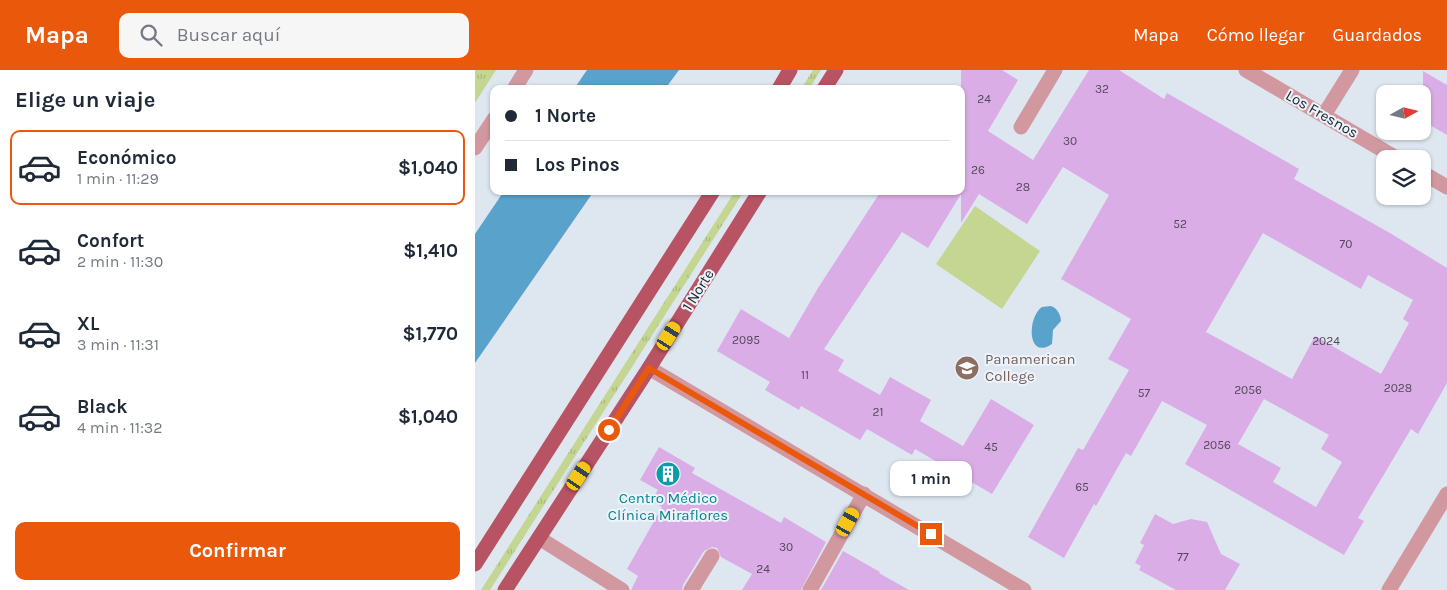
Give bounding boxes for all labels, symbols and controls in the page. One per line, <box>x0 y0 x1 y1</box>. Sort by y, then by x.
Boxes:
search box <box>119 13 469 58</box>
text: Mapa <box>25 21 89 49</box>
icon: search <box>137 21 165 49</box>
text: Buscar aquí <box>177 24 280 46</box>
text: Mapa <box>1133 24 1179 46</box>
text: Cómo llegar <box>1207 24 1305 46</box>
text: Guardados <box>1333 24 1422 46</box>
house number: 32 <box>1095 82 1109 96</box>
north arrow <box>1376 85 1431 140</box>
map controls <box>1376 85 1431 205</box>
street label: Los Fresnos <box>1283 86 1361 142</box>
text: Elige un viaje <box>15 87 155 113</box>
house number: 24 <box>977 92 991 106</box>
text: 1 Norte <box>535 105 596 127</box>
house number: 30 <box>1063 134 1077 148</box>
icon: car <box>17 145 62 190</box>
text: Económico <box>77 147 177 169</box>
button: layers <box>1376 150 1431 205</box>
text: Los Pinos <box>535 154 620 176</box>
text: $1,040 <box>398 157 458 179</box>
house number: 26 <box>971 163 985 177</box>
text: 1 min · 11:29 <box>77 169 159 188</box>
house number: 28 <box>1016 180 1030 194</box>
house number: 52 <box>1173 217 1187 231</box>
icon: car <box>17 228 62 273</box>
text: Confort <box>77 230 144 252</box>
house number: 70 <box>1340 237 1352 251</box>
text: $1,410 <box>403 240 458 262</box>
text: 2 min · 11:30 <box>77 252 163 271</box>
street label: 1 Norte <box>678 266 718 314</box>
icon: car <box>17 311 62 356</box>
text: XL <box>77 313 99 335</box>
car <box>654 319 683 353</box>
text: $1,770 <box>402 323 458 345</box>
house number: 2095 <box>732 333 760 347</box>
house number: 2024 <box>1312 334 1340 348</box>
text: 3 min · 11:31 <box>77 335 159 354</box>
place label: Panamerican College <box>985 350 1076 385</box>
school or university icon: Panamerican College <box>954 355 980 381</box>
house number: 11 <box>801 368 809 382</box>
house number: 2028 <box>1384 381 1412 395</box>
house number: 2056 <box>1234 383 1262 397</box>
house number: 57 <box>1138 386 1151 400</box>
icon: car <box>17 394 62 439</box>
text: Black <box>77 396 128 418</box>
house number: 21 <box>873 405 883 419</box>
text: $1,040 <box>398 406 458 428</box>
text: 4 min · 11:32 <box>77 418 163 437</box>
route start <box>598 419 620 441</box>
house number: 2056 <box>1203 438 1231 452</box>
house number: 45 <box>984 440 998 454</box>
car <box>564 459 593 493</box>
building icon: Centro Médico Clínica Miraflores <box>655 461 681 487</box>
callout: 1 min <box>890 462 972 496</box>
text: 1 min <box>911 469 951 488</box>
house number: 65 <box>1075 480 1089 494</box>
place label: Centro Médico Clínica Miraflores <box>608 489 728 524</box>
car <box>834 505 861 539</box>
button: Confirmar <box>15 522 460 580</box>
route end <box>920 523 942 545</box>
house number: 30 <box>779 540 793 554</box>
house number: 77 <box>1177 550 1189 564</box>
house number: 24 <box>756 562 770 576</box>

